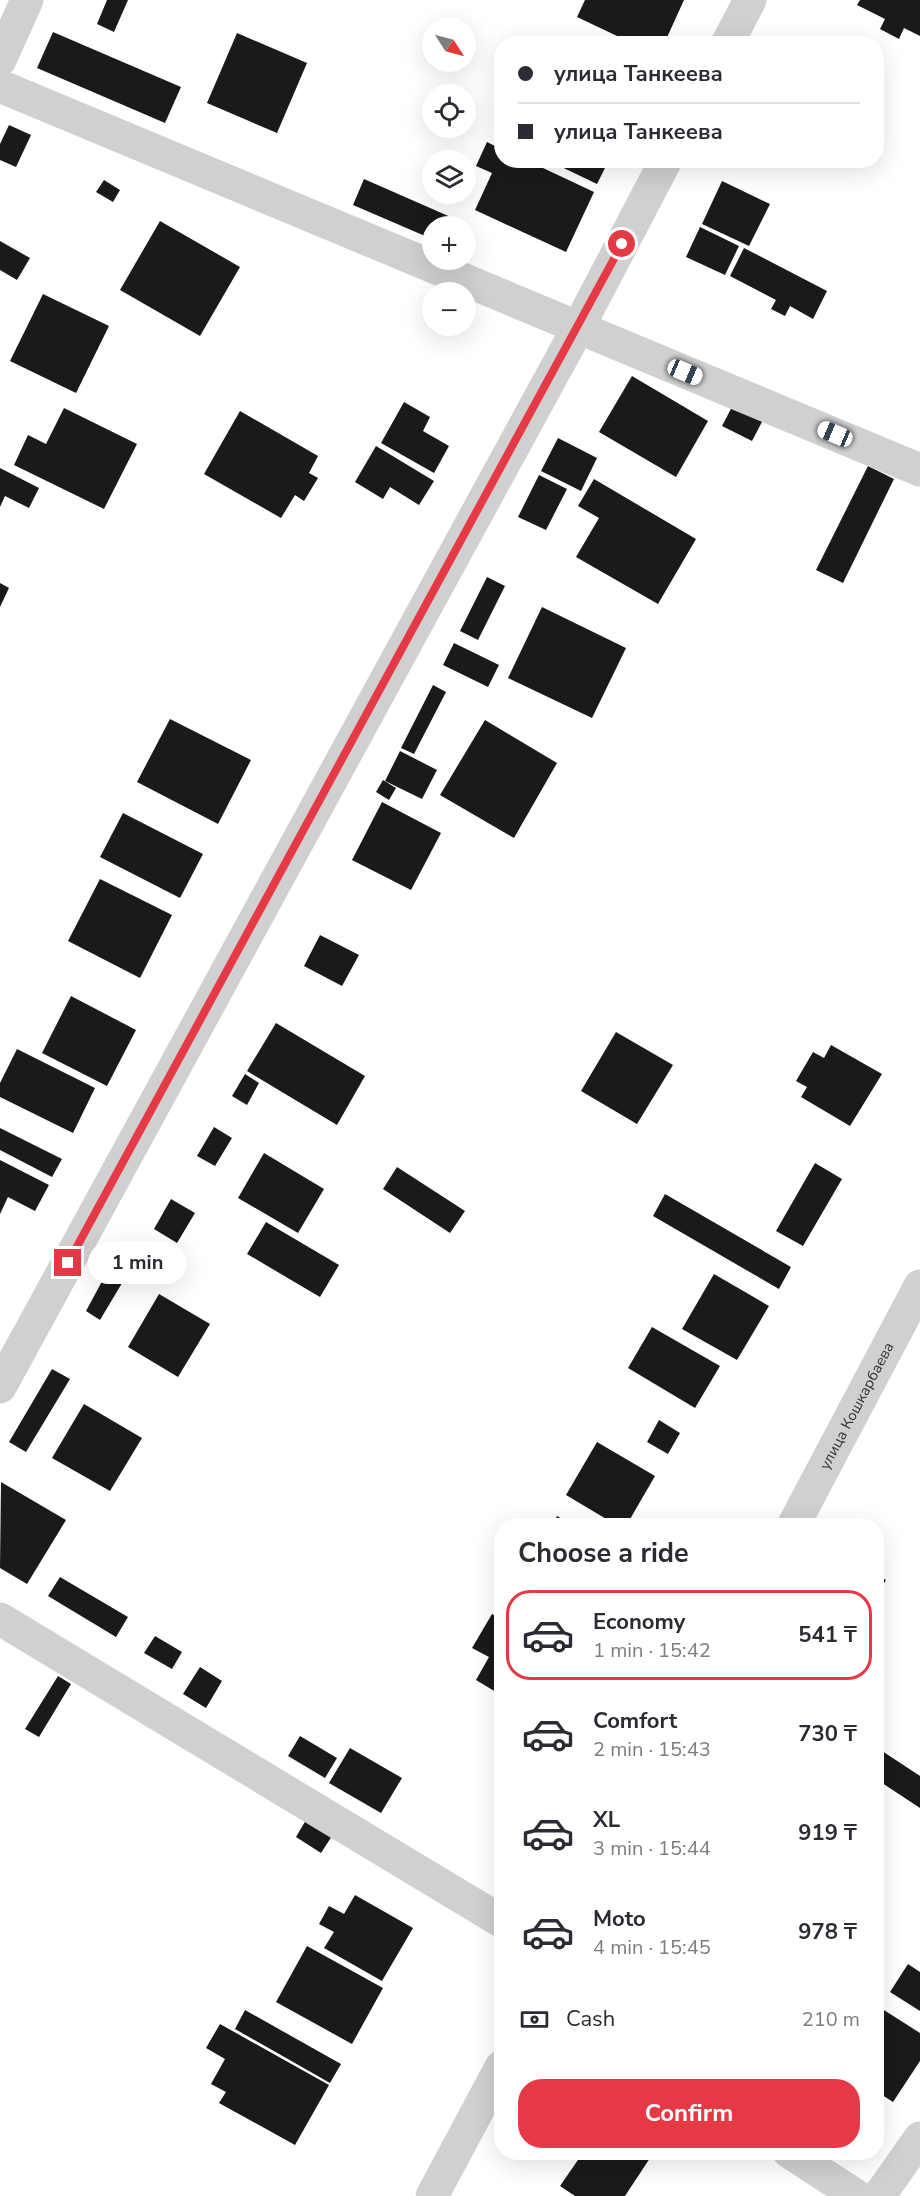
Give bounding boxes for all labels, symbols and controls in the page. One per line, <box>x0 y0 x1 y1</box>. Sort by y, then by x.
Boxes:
north arrow <box>422 18 476 72</box>
map controls <box>422 18 476 336</box>
text: улица Танкеева <box>554 59 723 89</box>
button: locate <box>422 84 476 138</box>
text: улица Танкеева <box>554 117 723 147</box>
button: layers <box>422 150 476 204</box>
button: + <box>422 216 476 270</box>
route start <box>608 230 635 257</box>
button: − <box>422 282 476 336</box>
car <box>665 357 705 387</box>
car <box>815 419 855 449</box>
callout: 1 min <box>89 1242 188 1284</box>
route end <box>54 1249 81 1276</box>
text: 1 min <box>112 1249 163 1276</box>
street label: улица Кошкарбаева <box>815 1338 899 1473</box>
text: Choose a ride <box>518 1535 689 1572</box>
text: Economy <box>593 1607 685 1637</box>
icon: car <box>521 1608 575 1662</box>
text: 541 ₸ <box>798 1620 857 1650</box>
text: 1 min · 15:42 <box>593 1637 711 1664</box>
text: Comfort <box>593 1706 677 1736</box>
icon: car <box>521 1707 575 1761</box>
text: 730 ₸ <box>798 1719 857 1749</box>
text: 2 min · 15:43 <box>593 1736 711 1763</box>
text: XL <box>593 1805 620 1835</box>
icon: car <box>521 1806 575 1860</box>
text: 919 ₸ <box>798 1818 857 1848</box>
text: 3 min · 15:44 <box>593 1835 711 1862</box>
text: Moto <box>593 1904 646 1934</box>
icon: car <box>521 1905 575 1959</box>
text: 978 ₸ <box>798 1917 857 1947</box>
text: 4 min · 15:45 <box>593 1934 711 1961</box>
icon: cash <box>518 2003 551 2036</box>
text: Cash <box>566 2004 615 2034</box>
text: 210 m <box>802 2006 860 2033</box>
button: Confirm <box>518 2079 860 2148</box>

